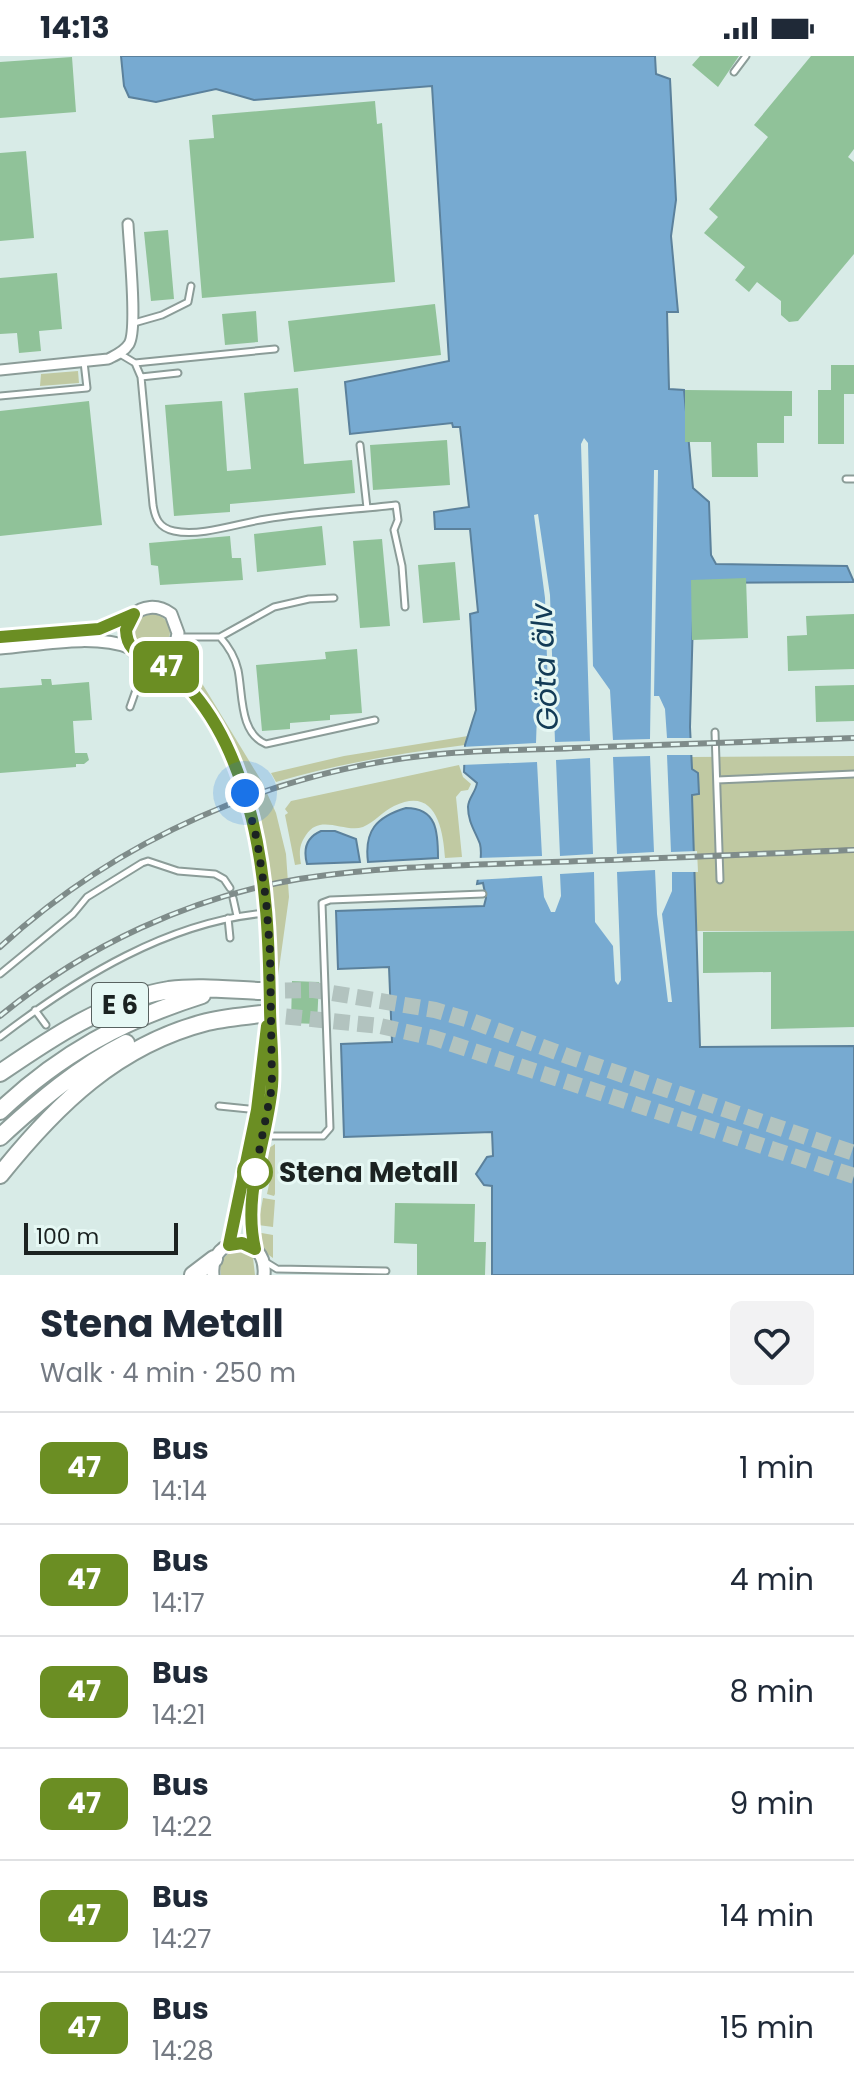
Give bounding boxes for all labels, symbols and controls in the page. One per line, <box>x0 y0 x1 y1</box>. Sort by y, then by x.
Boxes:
text: 14:13 <box>40 6 110 49</box>
water label: Göta älv <box>520 601 569 732</box>
line badge: 47 <box>130 641 202 693</box>
text: 47 <box>149 647 183 686</box>
your location <box>225 773 265 813</box>
road number: E 6 <box>92 983 148 1027</box>
place label: Stena Metall <box>279 1153 459 1192</box>
marker: Stena Metall <box>238 1155 272 1189</box>
scale bar <box>24 1219 178 1255</box>
text: 100 m <box>36 1221 99 1252</box>
text: Stena Metall <box>40 1297 284 1350</box>
button: heart <box>730 1301 814 1385</box>
text: Walk · 4 min · 250 m <box>40 1355 296 1391</box>
text: Bus <box>152 1427 209 1470</box>
text: 1 min <box>739 1446 814 1489</box>
text: 47 <box>67 1448 101 1487</box>
text: 14:14 <box>152 1473 207 1509</box>
text: Bus <box>152 1539 209 1582</box>
text: 4 min <box>730 1558 814 1601</box>
text: 47 <box>67 1560 101 1599</box>
text: 14:17 <box>152 1585 205 1621</box>
text: Bus <box>152 1651 209 1694</box>
text: 8 min <box>730 1670 814 1713</box>
text: 47 <box>67 1672 101 1711</box>
text: 14:21 <box>152 1697 205 1733</box>
text: Bus <box>152 1763 209 1806</box>
text: 9 min <box>730 1782 814 1825</box>
text: 47 <box>67 1784 101 1823</box>
text: 14:22 <box>152 1809 212 1845</box>
text: Bus <box>152 1875 209 1918</box>
text: 14 min <box>720 1894 814 1937</box>
text: 47 <box>67 1896 101 1935</box>
text: 14:27 <box>152 1921 211 1957</box>
text: Bus <box>152 1987 209 2030</box>
text: 15 min <box>720 2006 814 2049</box>
text: 47 <box>67 2008 101 2047</box>
text: 14:28 <box>152 2033 214 2069</box>

